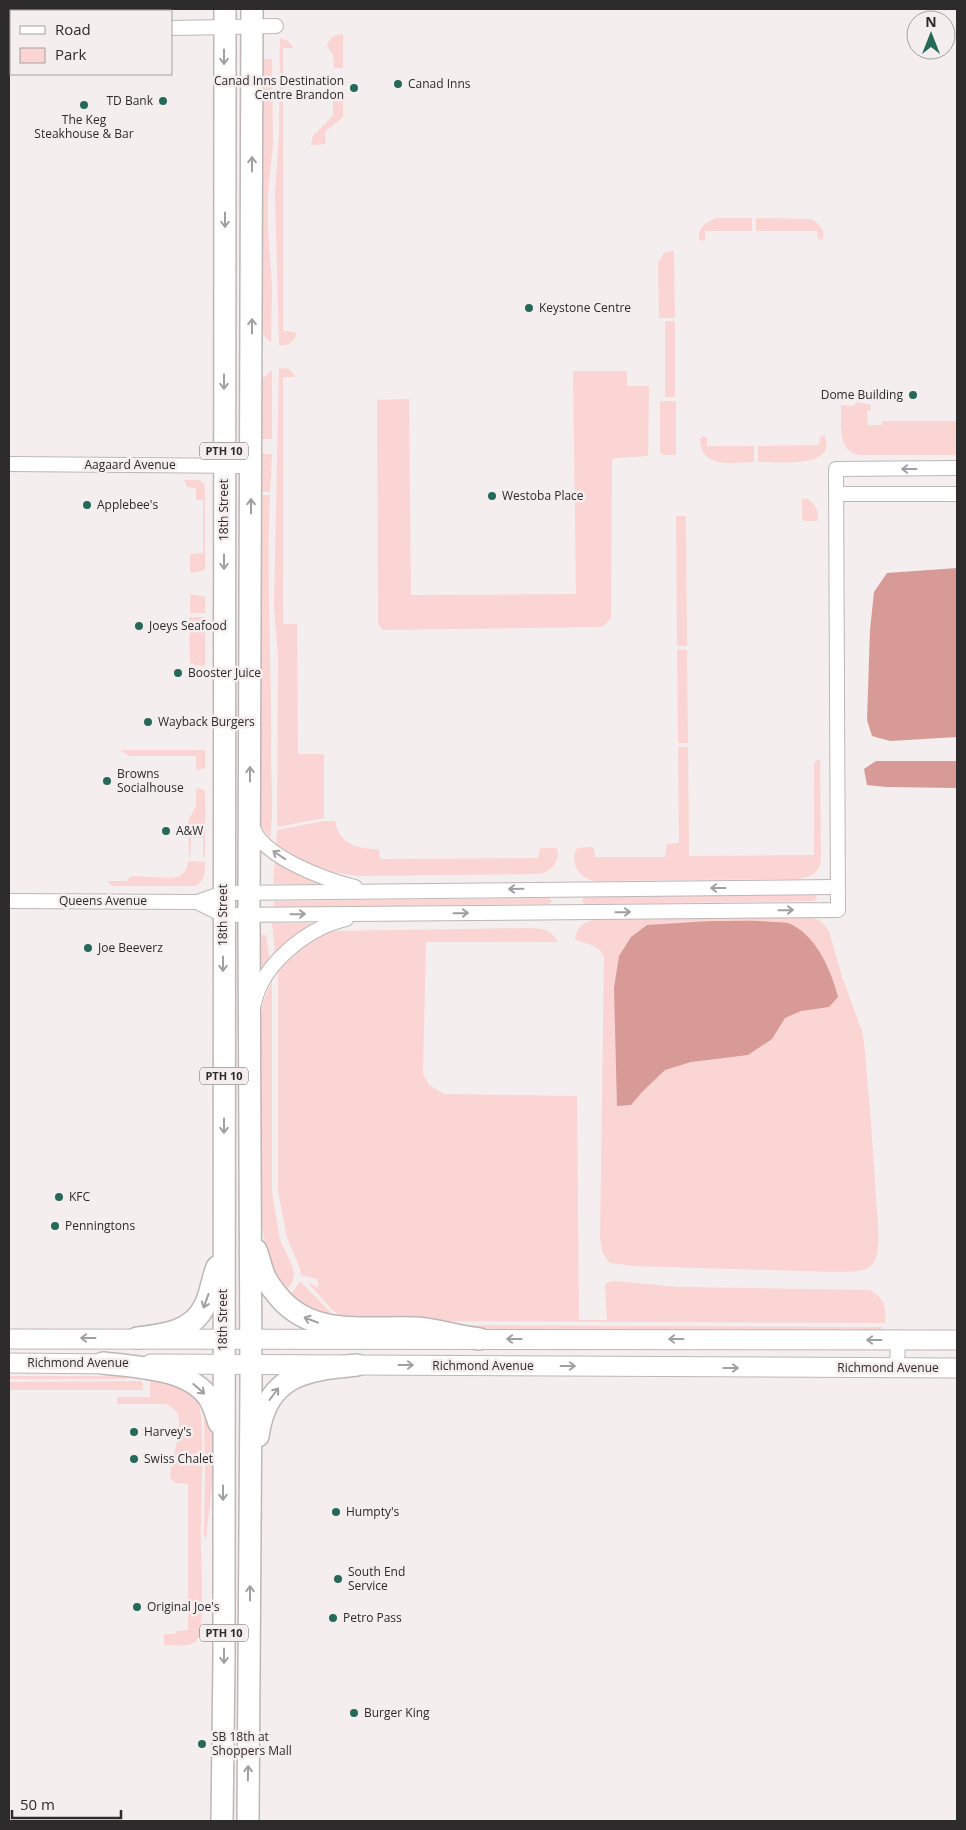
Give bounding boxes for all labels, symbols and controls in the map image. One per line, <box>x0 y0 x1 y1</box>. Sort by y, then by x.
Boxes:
legend <box>10 10 172 75</box>
north arrow <box>906 10 956 60</box>
text: N <box>925 12 937 31</box>
text: Road <box>55 19 91 39</box>
text: Park <box>55 44 86 64</box>
one-way arrow <box>219 49 229 65</box>
place label: Canad Inns Destination Centre Brandon <box>214 72 344 103</box>
place label: Canad Inns <box>408 75 471 92</box>
marker: Canad Inns <box>392 78 404 90</box>
marker: Canad Inns Destination Centre Brandon <box>348 82 360 94</box>
place label: TD Bank <box>106 92 154 109</box>
marker: TD Bank <box>157 95 169 107</box>
marker: The Keg Steakhouse & Bar <box>78 99 90 111</box>
place label: The Keg Steakhouse & Bar <box>34 111 134 142</box>
one-way arrow <box>247 156 257 172</box>
one-way arrow <box>220 212 230 228</box>
place label: Keystone Centre <box>539 299 631 316</box>
marker: Keystone Centre <box>523 302 535 314</box>
one-way arrow <box>247 318 257 334</box>
one-way arrow <box>219 374 229 390</box>
place label: Dome Building <box>821 386 903 403</box>
marker: Dome Building <box>907 389 919 401</box>
road number: PTH 10 <box>200 442 248 460</box>
street label: Aagaard Avenue <box>84 456 176 473</box>
one-way arrow <box>901 464 917 474</box>
street label: 18th Street <box>215 479 232 541</box>
place label: Westoba Place <box>502 487 584 504</box>
marker: Westoba Place <box>486 490 498 502</box>
place label: Applebee's <box>97 496 158 513</box>
one-way arrow <box>246 498 256 514</box>
marker: Applebee's <box>81 499 93 511</box>
one-way arrow <box>219 554 229 570</box>
place label: Joeys Seafood <box>148 617 227 634</box>
marker: Joeys Seafood <box>133 620 145 632</box>
place label: Booster Juice <box>188 664 261 681</box>
marker: Booster Juice <box>172 667 184 679</box>
place label: Wayback Burgers <box>158 713 255 730</box>
marker: Wayback Burgers <box>142 716 154 728</box>
place label: Browns Socialhouse <box>117 765 184 796</box>
one-way arrow <box>245 766 255 782</box>
marker: Browns Socialhouse <box>101 775 113 787</box>
place label: A&W <box>176 822 203 839</box>
marker: A&W <box>160 825 172 837</box>
one-way arrow <box>273 849 287 859</box>
one-way arrow <box>711 883 727 893</box>
street label: 18th Street <box>214 884 231 946</box>
one-way arrow <box>508 884 524 894</box>
street label: Queens Avenue <box>59 892 147 909</box>
one-way arrow <box>777 905 793 915</box>
one-way arrow <box>614 907 631 917</box>
one-way arrow <box>452 908 468 918</box>
one-way arrow <box>290 910 306 919</box>
place label: Joe Beeverz <box>97 939 163 956</box>
marker: Joe Beeverz <box>82 942 94 954</box>
one-way arrow <box>218 955 228 971</box>
road number: PTH 10 <box>200 1068 248 1084</box>
one-way arrow <box>219 1118 229 1134</box>
place label: KFC <box>69 1188 91 1205</box>
marker: KFC <box>53 1191 65 1203</box>
place label: Penningtons <box>65 1217 135 1234</box>
marker: Penningtons <box>49 1220 61 1232</box>
street label: 18th Street <box>214 1289 231 1351</box>
one-way arrow <box>201 1293 210 1308</box>
one-way arrow <box>304 1315 319 1324</box>
one-way arrow <box>80 1333 96 1343</box>
one-way arrow <box>506 1334 522 1344</box>
one-way arrow <box>668 1334 684 1344</box>
one-way arrow <box>866 1335 882 1345</box>
street label: Richmond Avenue <box>27 1354 129 1371</box>
street label: Richmond Avenue <box>432 1357 534 1374</box>
street label: Richmond Avenue <box>837 1359 939 1376</box>
one-way arrow <box>398 1360 414 1370</box>
one-way arrow <box>560 1361 576 1371</box>
one-way arrow <box>723 1363 739 1372</box>
one-way arrow <box>193 1383 206 1394</box>
one-way arrow <box>269 1387 279 1401</box>
place label: Harvey's <box>144 1423 192 1440</box>
marker: Harvey's <box>128 1426 140 1438</box>
place label: Swiss Chalet <box>144 1450 213 1467</box>
marker: Swiss Chalet <box>128 1453 140 1465</box>
one-way arrow <box>218 1484 228 1501</box>
place label: Humpty's <box>346 1503 400 1520</box>
marker: Humpty's <box>330 1506 342 1518</box>
place label: South End Service <box>348 1563 405 1594</box>
marker: South End Service <box>332 1573 344 1585</box>
one-way arrow <box>245 1585 255 1601</box>
place label: Original Joe's <box>147 1598 220 1615</box>
marker: Original Joe's <box>131 1601 143 1613</box>
place label: Petro Pass <box>343 1609 402 1626</box>
marker: Petro Pass <box>327 1612 339 1624</box>
road number: PTH 10 <box>200 1625 248 1642</box>
one-way arrow <box>219 1647 229 1663</box>
place label: Burger King <box>364 1704 430 1721</box>
marker: Burger King <box>348 1707 360 1719</box>
place label: SB 18th at Shoppers Mall <box>212 1728 292 1759</box>
marker: SB 18th at Shoppers Mall <box>196 1738 208 1750</box>
one-way arrow <box>243 1765 253 1781</box>
scale bar <box>12 1788 121 1820</box>
text: 50 m <box>20 1794 55 1814</box>

